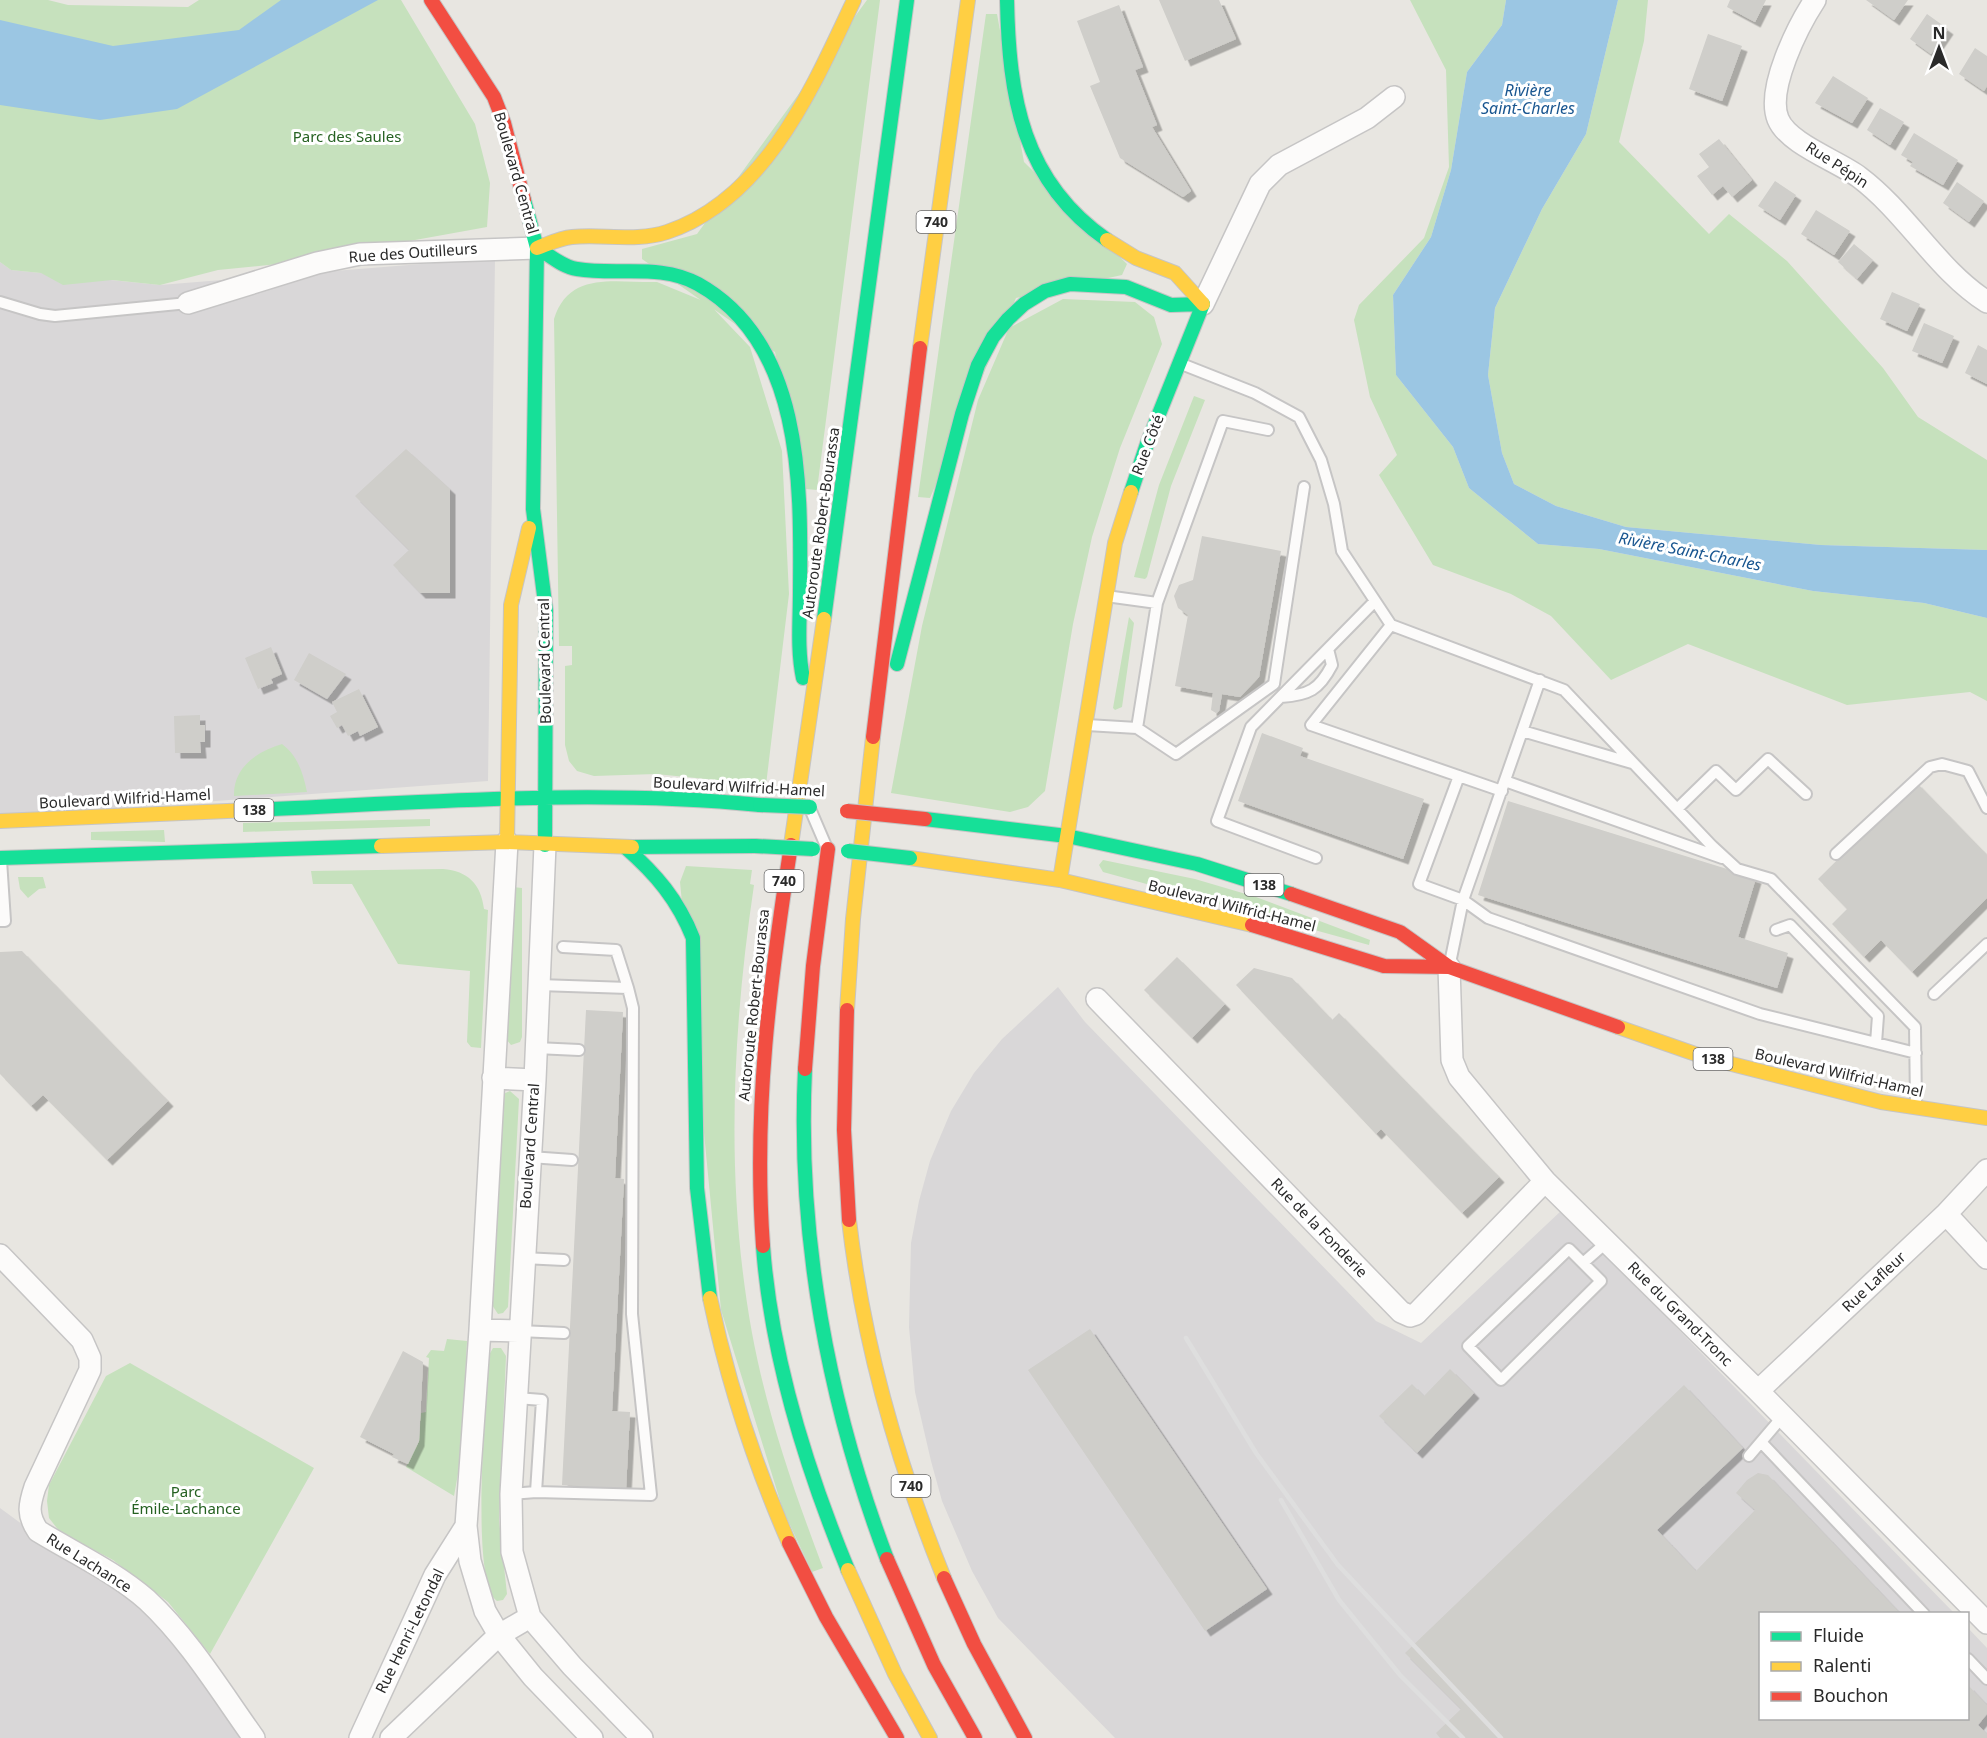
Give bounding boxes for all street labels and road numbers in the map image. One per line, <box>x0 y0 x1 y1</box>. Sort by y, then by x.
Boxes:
street label: Boulevard Central <box>490 109 544 236</box>
street label: Rue Pépin <box>1802 136 1873 192</box>
road number: 740 <box>916 211 956 233</box>
street label: Rue des Outilleurs <box>348 238 478 266</box>
street label: Rue Côté <box>1126 411 1168 478</box>
street label: Autoroute Robert-Bourassa <box>797 426 843 620</box>
street label: Boulevard Central <box>533 598 555 724</box>
street label: Boulevard Wilfrid-Hamel <box>653 772 825 800</box>
street label: Boulevard Wilfrid-Hamel <box>39 784 211 812</box>
road number: 138 <box>234 799 274 821</box>
road number: 740 <box>764 870 804 892</box>
road number: 138 <box>1244 874 1284 896</box>
street label: Boulevard Wilfrid-Hamel <box>1146 875 1318 936</box>
street label: Autoroute Robert-Bourassa <box>733 908 773 1102</box>
street label: Boulevard Wilfrid-Hamel <box>1753 1043 1925 1101</box>
road number: 138 <box>1694 1048 1732 1070</box>
street label: Boulevard Central <box>515 1082 543 1209</box>
street label: Rue de la Fonderie <box>1267 1173 1372 1281</box>
street label: Rue Lafleur <box>1837 1247 1909 1316</box>
street label: Rue du Grand-Tronc <box>1624 1257 1737 1370</box>
road number: 740 <box>892 1475 930 1497</box>
street label: Rue Lachance <box>43 1528 136 1596</box>
street label: Rue Henri-Letondal <box>370 1565 448 1696</box>

